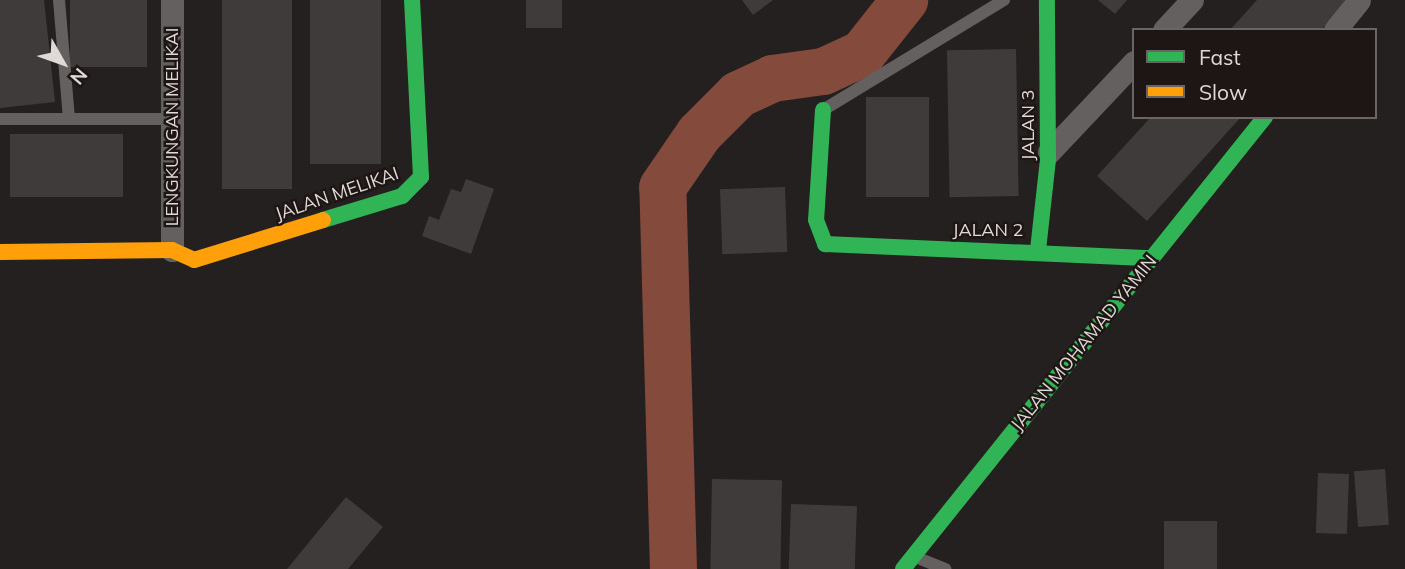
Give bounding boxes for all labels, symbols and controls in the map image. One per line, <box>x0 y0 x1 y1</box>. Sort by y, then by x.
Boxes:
north arrow <box>28 28 98 98</box>
street label: LENGKUNGAN MELIKAI <box>161 28 183 226</box>
legend <box>1132 28 1377 119</box>
text: Fast <box>1199 44 1241 70</box>
text: N <box>65 63 93 90</box>
text: Slow <box>1199 79 1247 105</box>
street label: JALAN 3 <box>1017 90 1039 160</box>
street label: JALAN MELIKAI <box>272 163 402 225</box>
street label: JALAN 2 <box>953 219 1023 241</box>
street label: JALAN MOHAMAD YAMIN <box>1006 251 1162 435</box>

